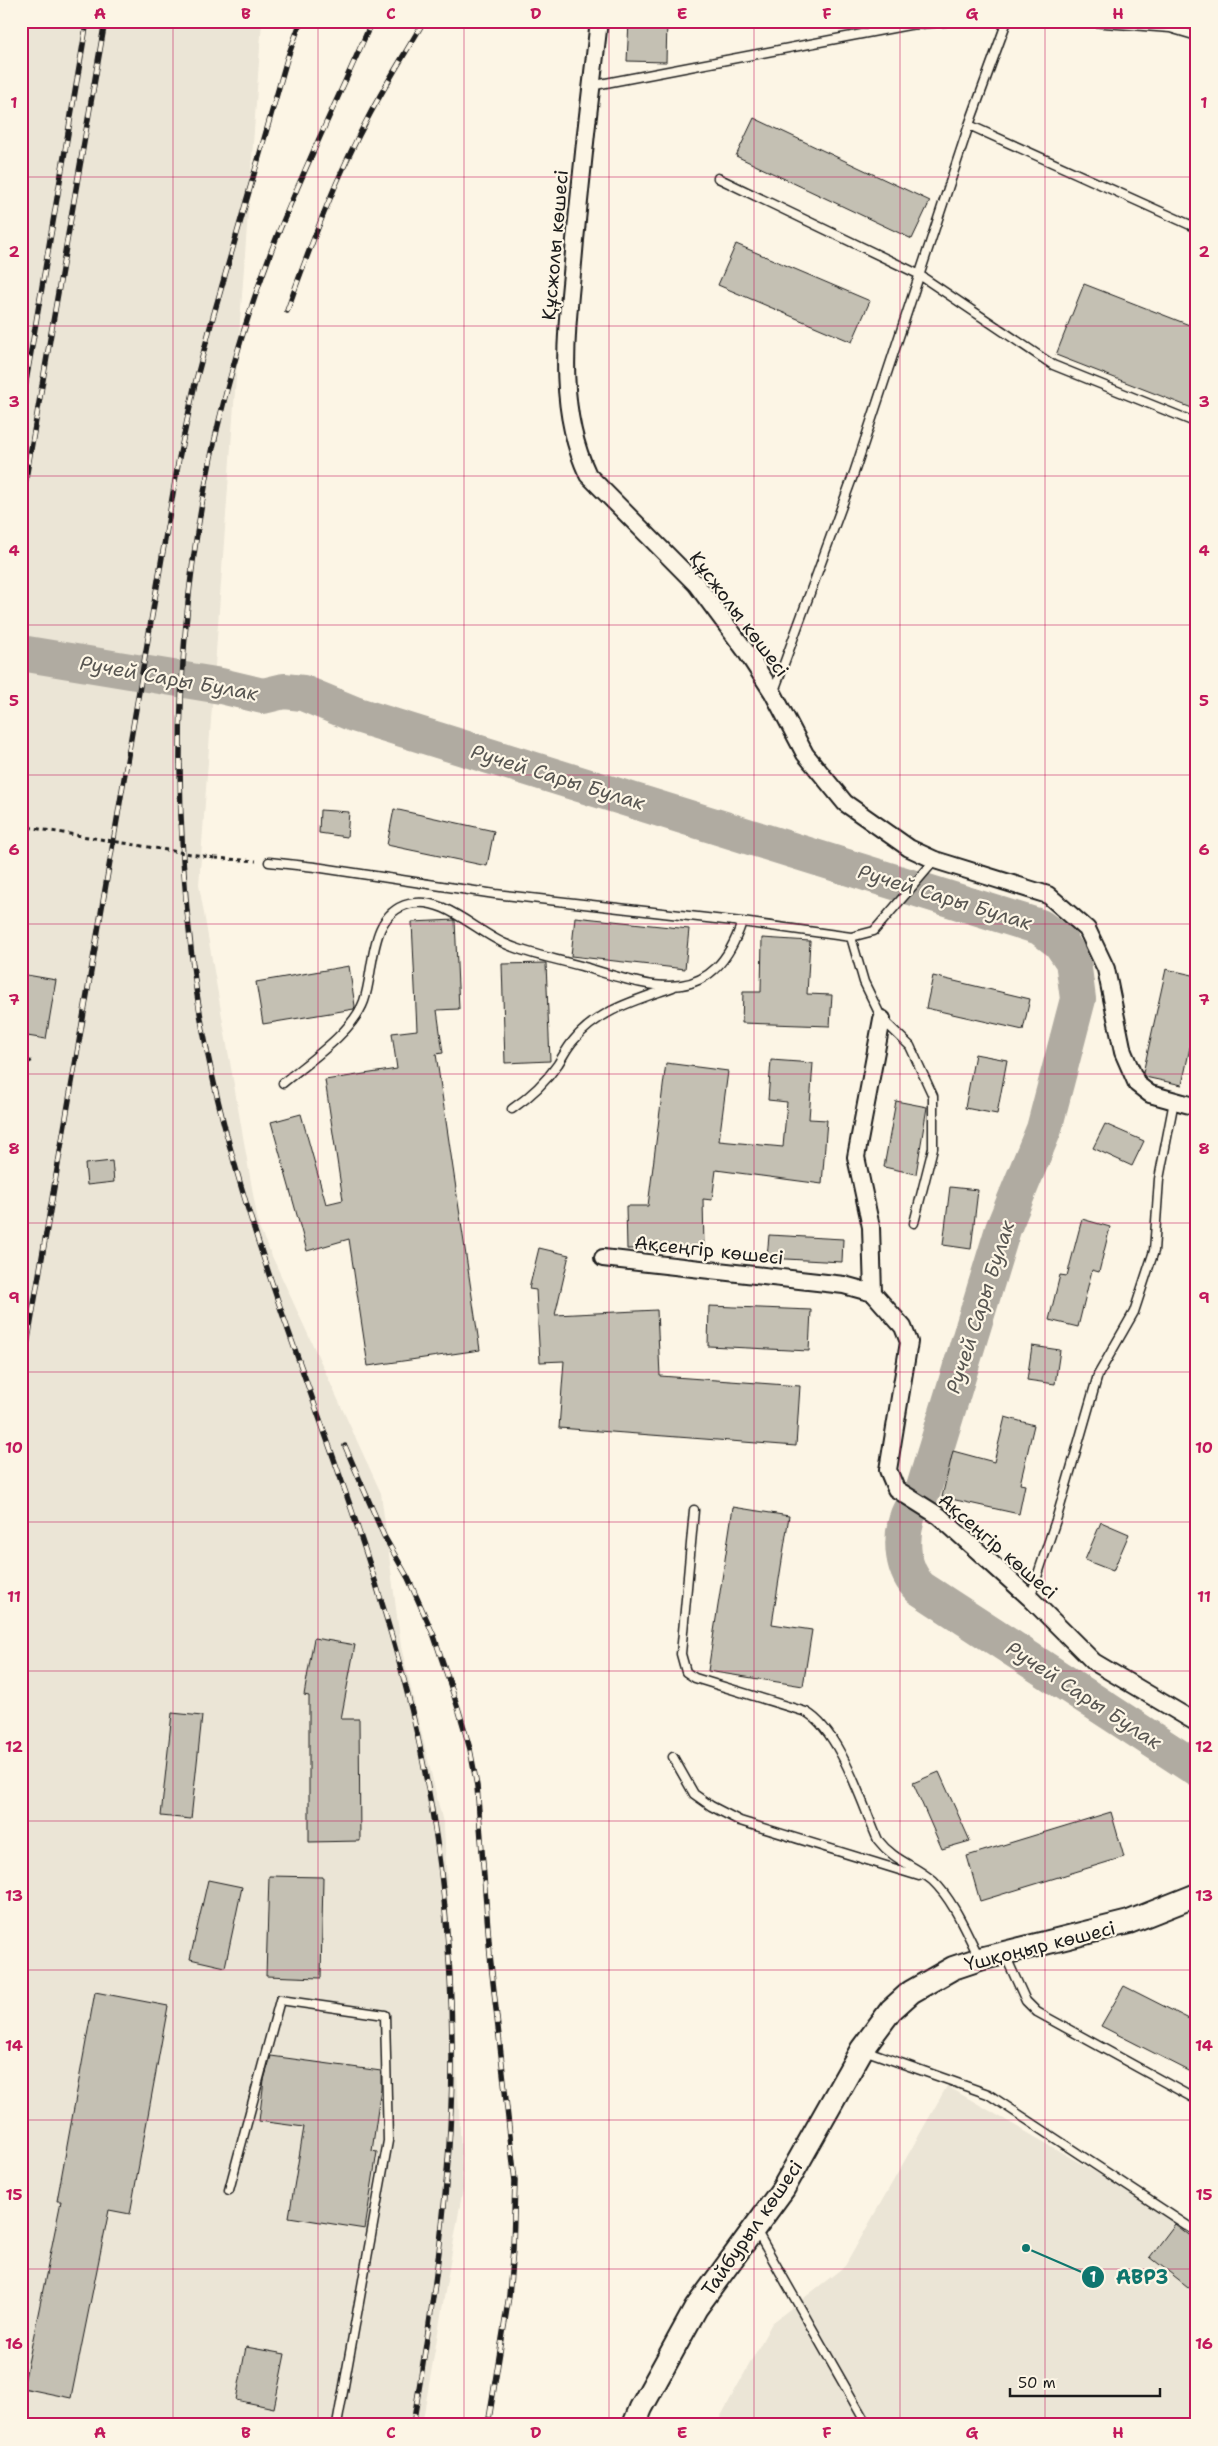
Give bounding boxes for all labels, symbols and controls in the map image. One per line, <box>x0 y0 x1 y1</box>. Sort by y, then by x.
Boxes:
text: A <box>94 3 106 24</box>
text: B <box>241 3 251 24</box>
text: C <box>386 3 396 24</box>
text: D <box>530 3 542 24</box>
text: E <box>677 3 687 24</box>
text: F <box>822 3 832 24</box>
text: G <box>966 3 979 24</box>
text: H <box>1112 3 1124 24</box>
text: 1 <box>10 92 18 113</box>
text: 1 <box>1200 92 1208 113</box>
street label: Құсжолы көшесі <box>536 169 574 321</box>
text: 2 <box>8 241 20 262</box>
text: 2 <box>1198 241 1210 262</box>
text: 3 <box>8 391 20 412</box>
text: 3 <box>1198 391 1210 412</box>
text: 4 <box>8 540 20 561</box>
text: 4 <box>1198 540 1210 561</box>
street label: Құсжолы көшесі <box>684 546 794 682</box>
water label: Ручей Сары Булак <box>78 650 260 707</box>
text: 5 <box>9 690 19 711</box>
text: 5 <box>1199 690 1209 711</box>
water label: Ручей Сары Булак <box>468 738 648 816</box>
text: 6 <box>8 839 20 860</box>
text: 6 <box>1198 839 1210 860</box>
water label: Ручей Сары Булак <box>855 858 1035 936</box>
text: 7 <box>8 989 20 1010</box>
text: 7 <box>1198 989 1210 1010</box>
text: 8 <box>8 1138 20 1159</box>
text: 8 <box>1198 1138 1210 1159</box>
water label: Ручей Сары Булак <box>940 1217 1020 1397</box>
street label: Ақсеңгір көшесі <box>633 1230 785 1270</box>
text: 9 <box>8 1287 20 1308</box>
text: 9 <box>1198 1287 1210 1308</box>
text: 10 <box>5 1437 23 1458</box>
text: 10 <box>1195 1437 1213 1458</box>
street label: Ақсеңгір көшесі <box>933 1487 1063 1605</box>
text: 11 <box>7 1586 21 1607</box>
text: 11 <box>1197 1586 1211 1607</box>
water label: Ручей Сары Булак <box>1001 1635 1167 1755</box>
text: 12 <box>5 1736 23 1757</box>
text: 12 <box>1195 1736 1213 1757</box>
text: 13 <box>5 1885 23 1906</box>
text: 13 <box>1195 1885 1213 1906</box>
street label: Үшқоңыр көшесі <box>962 1915 1118 1977</box>
text: 14 <box>5 2035 23 2056</box>
text: 14 <box>1195 2035 1213 2056</box>
street label: Тайбурыл көшесі <box>696 2155 808 2301</box>
text: 15 <box>5 2184 23 2205</box>
text: 15 <box>1195 2184 1213 2205</box>
callout: АВРЗ <box>1081 2259 1178 2294</box>
text: АВРЗ <box>1116 2264 1168 2290</box>
text: 1 <box>1090 2267 1097 2287</box>
text: 16 <box>5 2333 23 2354</box>
text: 16 <box>1195 2333 1213 2354</box>
scale bar <box>1010 2366 1160 2398</box>
text: 50 m <box>1018 2373 1056 2393</box>
text: A <box>94 2422 106 2443</box>
text: B <box>241 2422 251 2443</box>
text: C <box>386 2422 396 2443</box>
text: D <box>530 2422 542 2443</box>
text: E <box>677 2422 687 2443</box>
text: F <box>822 2422 832 2443</box>
text: G <box>966 2422 979 2443</box>
text: H <box>1112 2422 1124 2443</box>

